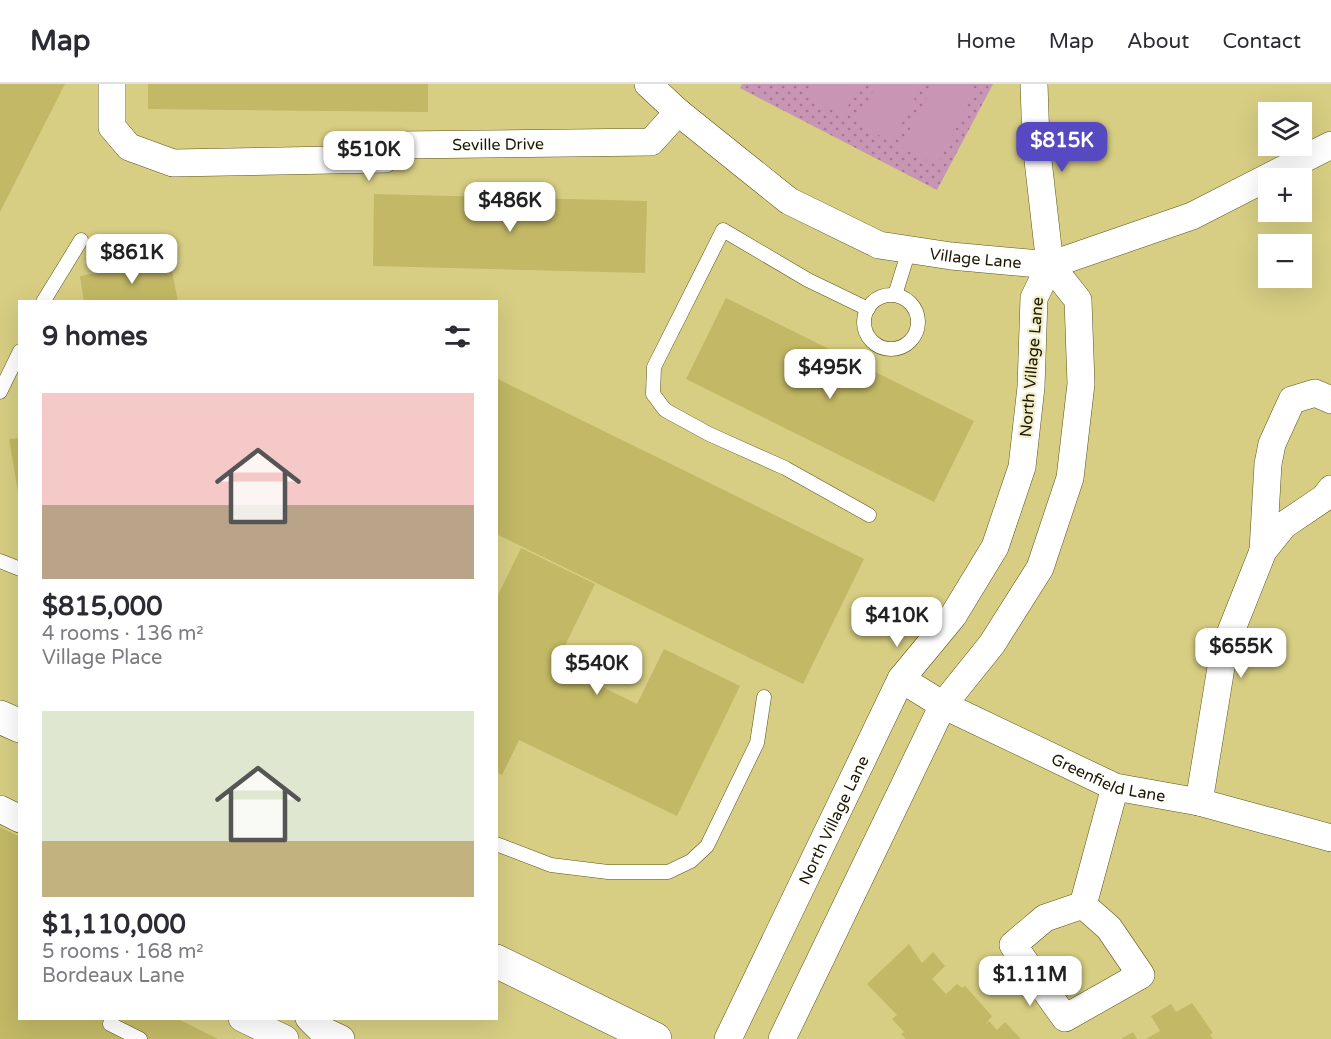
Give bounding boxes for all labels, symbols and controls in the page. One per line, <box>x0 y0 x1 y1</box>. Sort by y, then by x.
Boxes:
text: Map <box>30 24 90 58</box>
text: Home <box>956 29 1016 54</box>
text: Map <box>1049 29 1094 54</box>
text: About <box>1127 29 1189 54</box>
text: Contact <box>1222 29 1301 54</box>
map controls <box>1258 102 1312 288</box>
button: layers <box>1258 102 1312 156</box>
pin: $815K <box>1020 122 1104 173</box>
text: $815K <box>1030 129 1094 153</box>
pin: $510K <box>327 131 411 182</box>
street label: Seville Drive <box>452 134 544 155</box>
text: $510K <box>337 138 401 162</box>
button: + <box>1258 168 1312 222</box>
pin: $486K <box>468 182 552 233</box>
text: $486K <box>478 189 542 213</box>
pin: $861K <box>90 234 174 285</box>
button: − <box>1258 234 1312 288</box>
text: $861K <box>100 241 164 265</box>
street label: Village Lane <box>928 244 1022 273</box>
street label: North Village Lane <box>1016 296 1048 438</box>
icon: filters <box>441 320 474 353</box>
text: 9 homes <box>42 321 148 352</box>
pin: $495K <box>788 349 872 400</box>
text: $495K <box>798 356 862 380</box>
icon: home <box>204 432 312 540</box>
text: $815,000 <box>42 591 162 622</box>
pin: $410K <box>855 597 939 648</box>
text: $410K <box>865 604 929 628</box>
text: 4 rooms · 136 m² <box>42 622 204 646</box>
pin: $655K <box>1199 628 1283 679</box>
text: $655K <box>1209 635 1273 659</box>
pin: $540K <box>555 645 639 696</box>
text: Village Place <box>42 646 162 670</box>
text: $540K <box>565 652 629 676</box>
street label: Greenfield Lane <box>1048 749 1167 807</box>
icon: home <box>204 750 312 858</box>
street label: North Village Lane <box>795 753 874 888</box>
text: $1,110,000 <box>42 909 186 940</box>
text: 5 rooms · 168 m² <box>42 940 204 964</box>
pin: $1.11M <box>981 956 1079 1007</box>
text: $1.11M <box>993 963 1067 987</box>
text: Bordeaux Lane <box>42 964 185 988</box>

